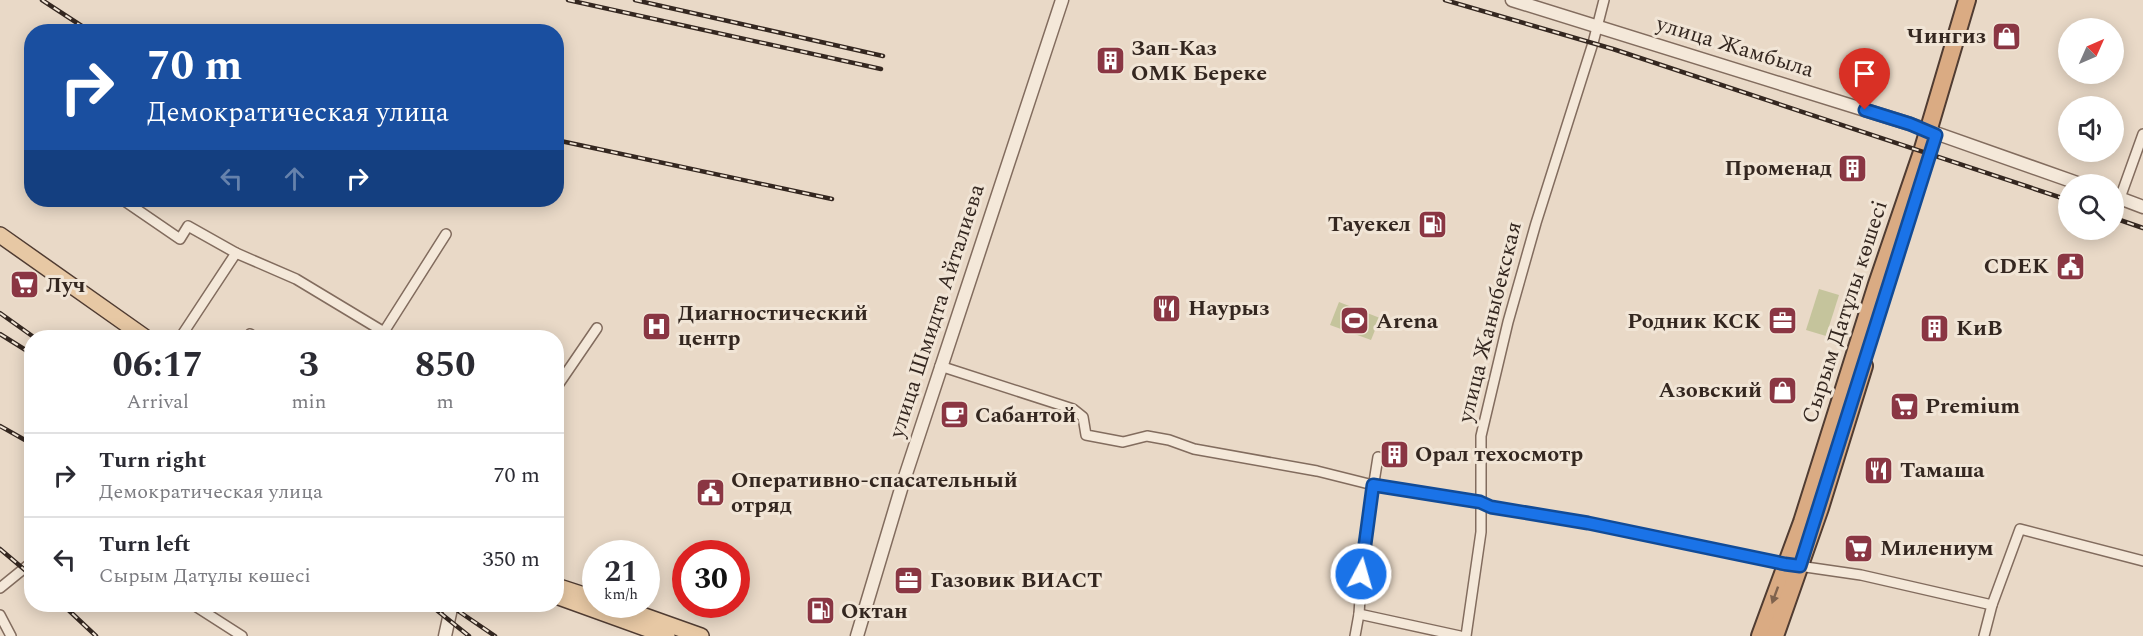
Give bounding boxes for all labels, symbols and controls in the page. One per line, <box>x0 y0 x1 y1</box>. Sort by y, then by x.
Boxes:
street label: улица Жамбыла <box>1651 7 1818 87</box>
north arrow <box>2058 18 2124 84</box>
map controls <box>2058 18 2124 240</box>
place label: Чингиз <box>1907 20 1986 53</box>
shop icon: Чингиз <box>1991 20 2023 52</box>
place label: Зап-Каз ОМК Береке <box>1131 32 1267 90</box>
text: 70 m <box>147 35 242 98</box>
building icon: Зап-Каз ОМК Береке <box>1094 45 1126 77</box>
icon: right <box>48 48 126 126</box>
pin <box>1839 48 1890 110</box>
icon: arrive <box>1848 57 1881 90</box>
text: Демократическая улица <box>147 92 449 134</box>
button: sound <box>2058 96 2124 162</box>
place label: Променад <box>1725 152 1832 185</box>
building icon: Променад <box>1837 152 1869 184</box>
icon: left <box>215 162 248 195</box>
icon: ahead <box>278 162 311 195</box>
icon: right <box>341 162 374 195</box>
button: search <box>2058 174 2124 240</box>
street label: улица Шмидта Айталиева <box>880 180 994 443</box>
street label: Сырым Датұлы көшесі <box>1793 196 1897 428</box>
place label: Тауекел <box>1328 208 1411 241</box>
fuel station icon: Тауекел <box>1416 208 1448 240</box>
street label: улица Жаныбекская <box>1449 218 1531 427</box>
place label: CDEK <box>1984 250 2049 283</box>
public building icon: CDEK <box>2054 250 2086 282</box>
supermarket icon: Луч <box>9 269 41 301</box>
place label: Луч <box>46 269 85 302</box>
restaurant icon: Наурыз <box>1151 292 1183 324</box>
place label: Наурыз <box>1188 292 1269 325</box>
place label: Диагностический центр <box>678 297 868 355</box>
sports icon: Arena <box>1339 305 1371 337</box>
place label: Arena <box>1376 305 1439 338</box>
place label: Родник КСК <box>1627 305 1761 338</box>
office icon: Родник КСК <box>1766 305 1798 337</box>
hospital icon: Диагностический центр <box>641 310 673 342</box>
building icon: КиВ <box>1919 312 1951 344</box>
place label: КиВ <box>1956 312 2003 345</box>
text: 06:17 <box>112 338 203 393</box>
text: 3 <box>299 338 319 393</box>
text: 850 <box>415 338 475 393</box>
place label: Азовский <box>1659 374 1762 407</box>
shop icon: Азовский <box>1767 374 1799 406</box>
text: Arrival <box>127 387 189 417</box>
text: min <box>291 387 326 417</box>
text: m <box>437 387 454 417</box>
supermarket icon: Premium <box>1888 390 1920 422</box>
place label: Premium <box>1925 390 2020 423</box>
cafe icon: Сабантой <box>938 399 970 431</box>
place label: Сабантой <box>975 399 1076 432</box>
building icon: Орал техосмотр <box>1378 438 1410 470</box>
place label: Орал техосмотр <box>1415 438 1583 471</box>
text: Turn right <box>99 444 206 477</box>
restaurant icon: Тамаша <box>1863 454 1895 486</box>
place label: Тамаша <box>1900 454 1985 487</box>
icon: right <box>48 459 81 492</box>
text: 70 m <box>494 459 540 492</box>
place label: Оперативно-спасательный отряд <box>731 464 1018 522</box>
text: Демократическая улица <box>99 477 323 507</box>
public building icon: Оперативно-спасательный отряд <box>694 477 726 509</box>
text: Turn left <box>99 528 191 561</box>
supermarket icon: Милениум <box>1843 532 1875 564</box>
place label: Милениум <box>1880 532 1994 565</box>
speed limit sign: 30 <box>672 540 750 618</box>
position arrow <box>1329 542 1393 606</box>
icon: left <box>48 543 81 576</box>
text: 350 m <box>483 543 540 576</box>
text: 21 <box>604 549 638 595</box>
text: Сырым Датұлы көшесі <box>99 561 311 591</box>
office icon: Газовик ВИАСТ <box>893 564 925 596</box>
place label: Газовик ВИАСТ <box>930 564 1102 597</box>
text: km/h <box>604 583 638 606</box>
one-way arrow <box>1769 586 1779 604</box>
fuel station icon: Октан <box>804 595 836 627</box>
place label: Октан <box>841 595 908 628</box>

